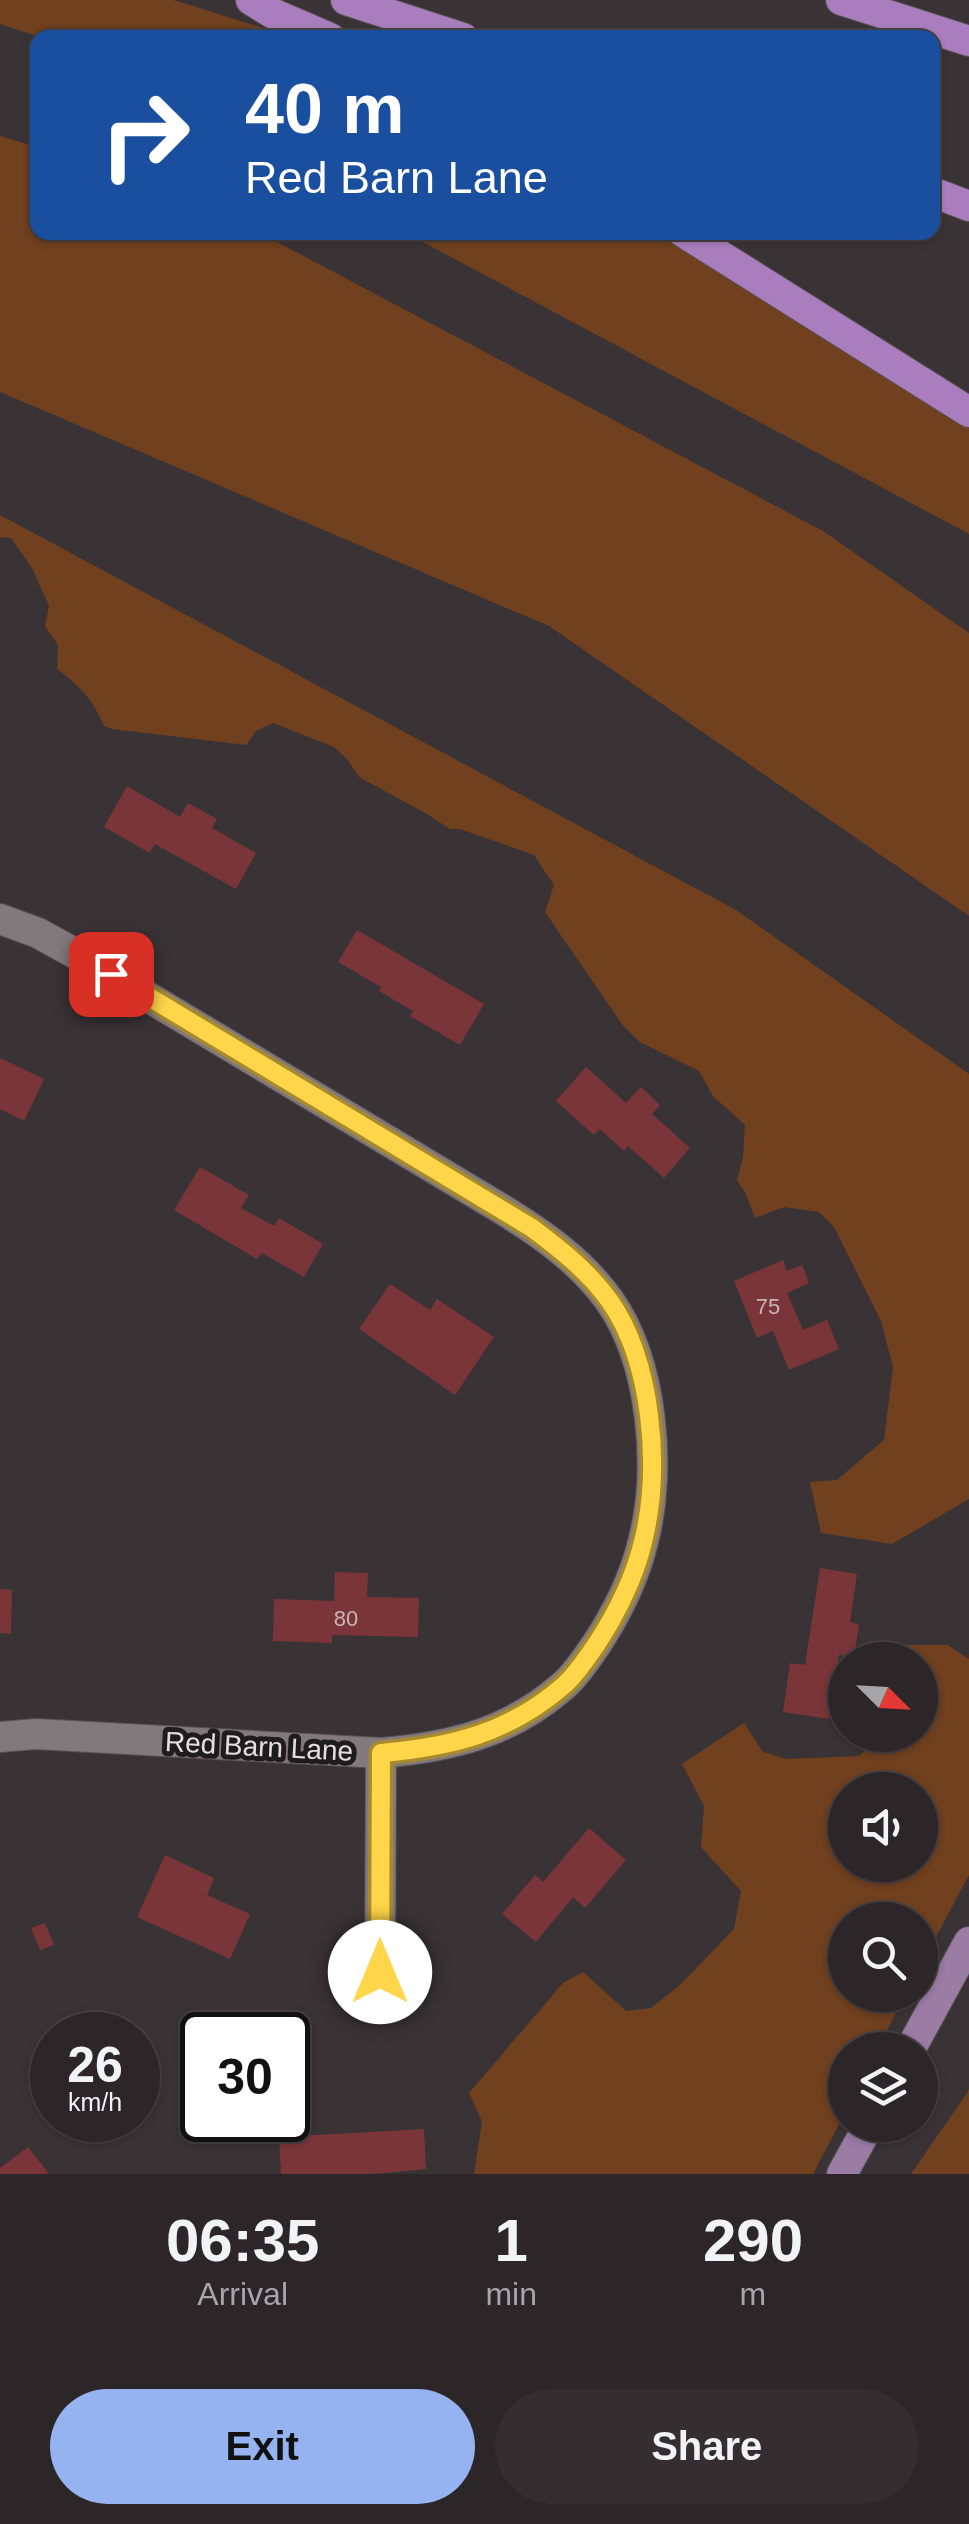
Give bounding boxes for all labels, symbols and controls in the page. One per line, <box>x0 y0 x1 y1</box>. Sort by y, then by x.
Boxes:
icon: right <box>80 70 210 200</box>
text: 40 m <box>245 70 405 148</box>
text: Red Barn Lane <box>245 152 548 203</box>
pin <box>69 932 154 1017</box>
icon: arrive <box>84 947 139 1002</box>
house number: 75 <box>756 1294 780 1319</box>
house number: 80 <box>334 1606 358 1631</box>
north arrow <box>828 1642 938 1752</box>
map controls <box>828 1642 938 2142</box>
street label: Red Barn Lane <box>164 1726 354 1767</box>
button: sound <box>828 1772 938 1882</box>
button: search <box>828 1902 938 2012</box>
position arrow <box>328 1920 432 2024</box>
speed limit sign: 30 <box>180 2012 310 2142</box>
button: layers <box>828 2032 938 2142</box>
text: 26 <box>67 2037 123 2093</box>
text: km/h <box>68 2088 122 2116</box>
text: 06:35 <box>166 2207 319 2274</box>
text: 1 <box>494 2207 528 2274</box>
text: 290 <box>703 2207 803 2274</box>
text: Arrival <box>197 2276 288 2312</box>
text: min <box>485 2276 537 2312</box>
text: m <box>740 2276 766 2312</box>
button: Exit <box>50 2389 475 2504</box>
button: Share <box>495 2389 919 2504</box>

